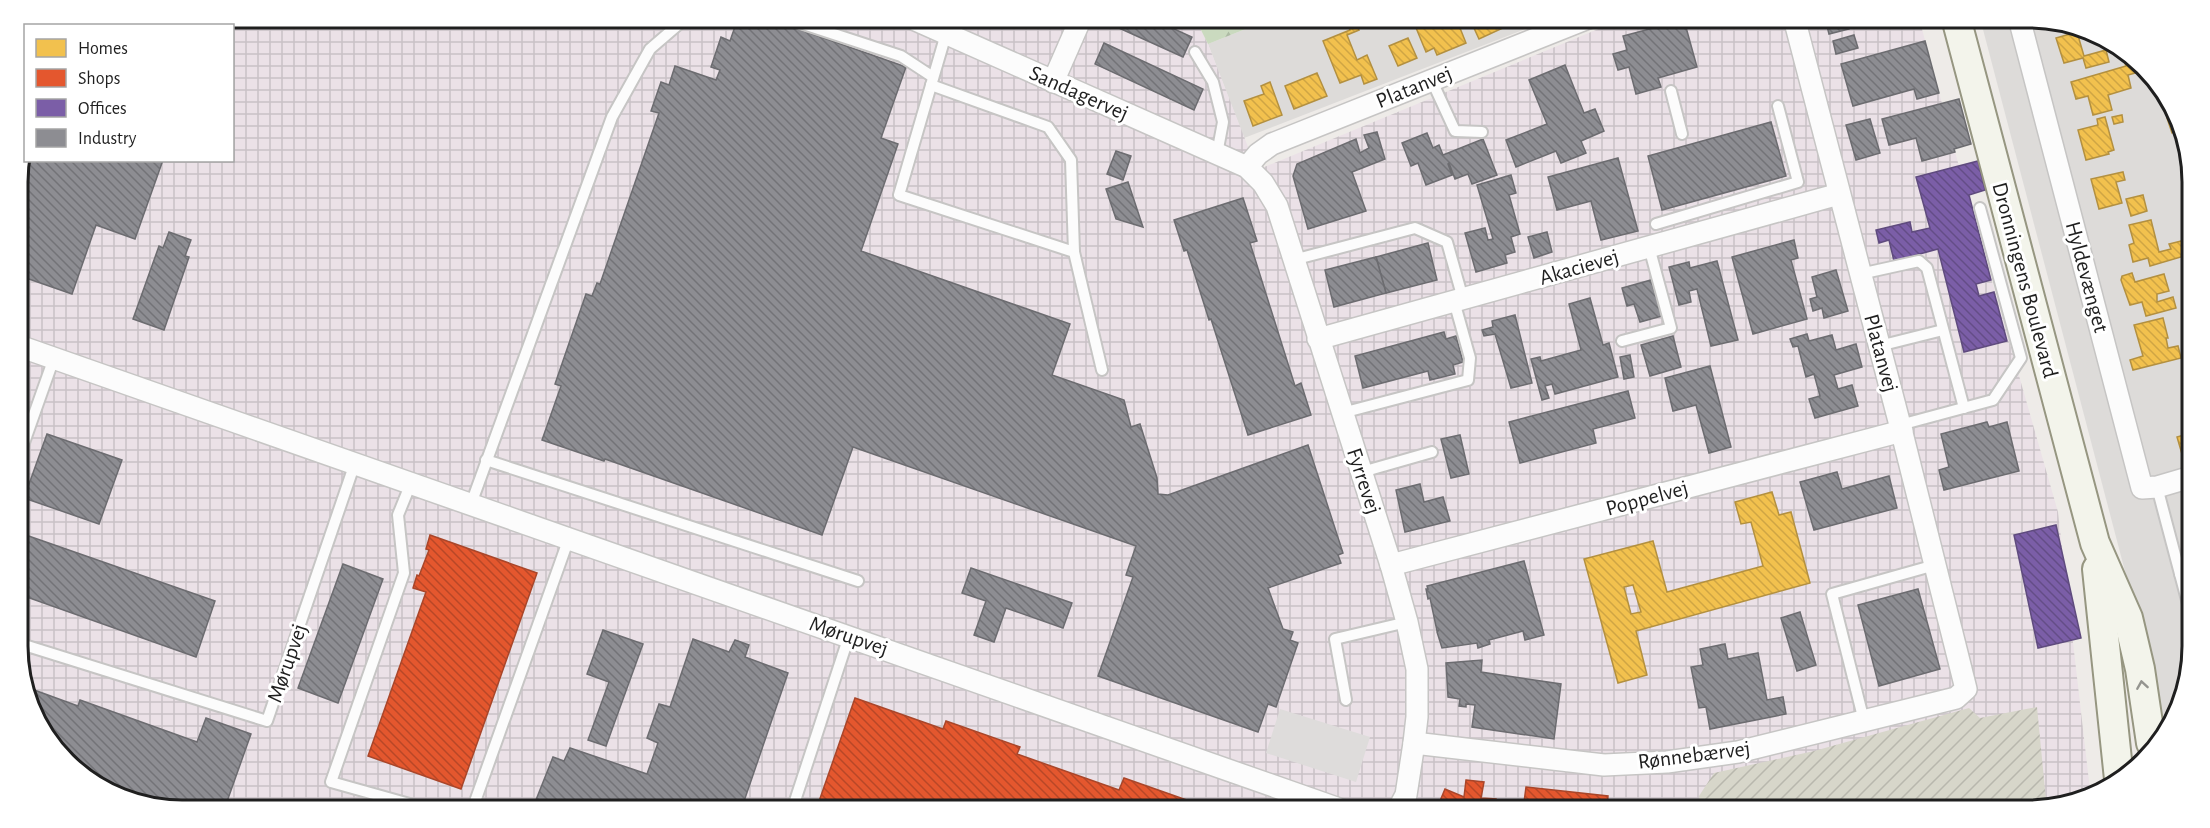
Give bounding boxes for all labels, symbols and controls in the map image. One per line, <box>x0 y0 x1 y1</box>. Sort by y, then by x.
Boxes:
legend <box>24 24 234 162</box>
text: Homes <box>78 40 128 58</box>
street label: Sandagervej <box>1026 61 1132 125</box>
street label: Platanvej <box>1373 62 1455 112</box>
text: Shops <box>78 70 120 88</box>
text: Offices <box>78 100 127 118</box>
text: Industry <box>78 130 137 148</box>
street label: Dronningens Boulevard <box>1988 180 2062 380</box>
street label: Hyldevænget <box>2062 219 2112 335</box>
street label: Akacievej <box>1537 245 1621 289</box>
street label: Platanvej <box>1860 312 1902 394</box>
street label: Fyrrevej <box>1343 445 1385 517</box>
street label: Poppelvej <box>1603 476 1691 520</box>
street label: Mørupvej <box>807 612 891 660</box>
street label: Mørupvej <box>263 621 311 705</box>
one-way arrow <box>2137 680 2149 690</box>
street label: Rønnebærvej <box>1636 737 1752 773</box>

